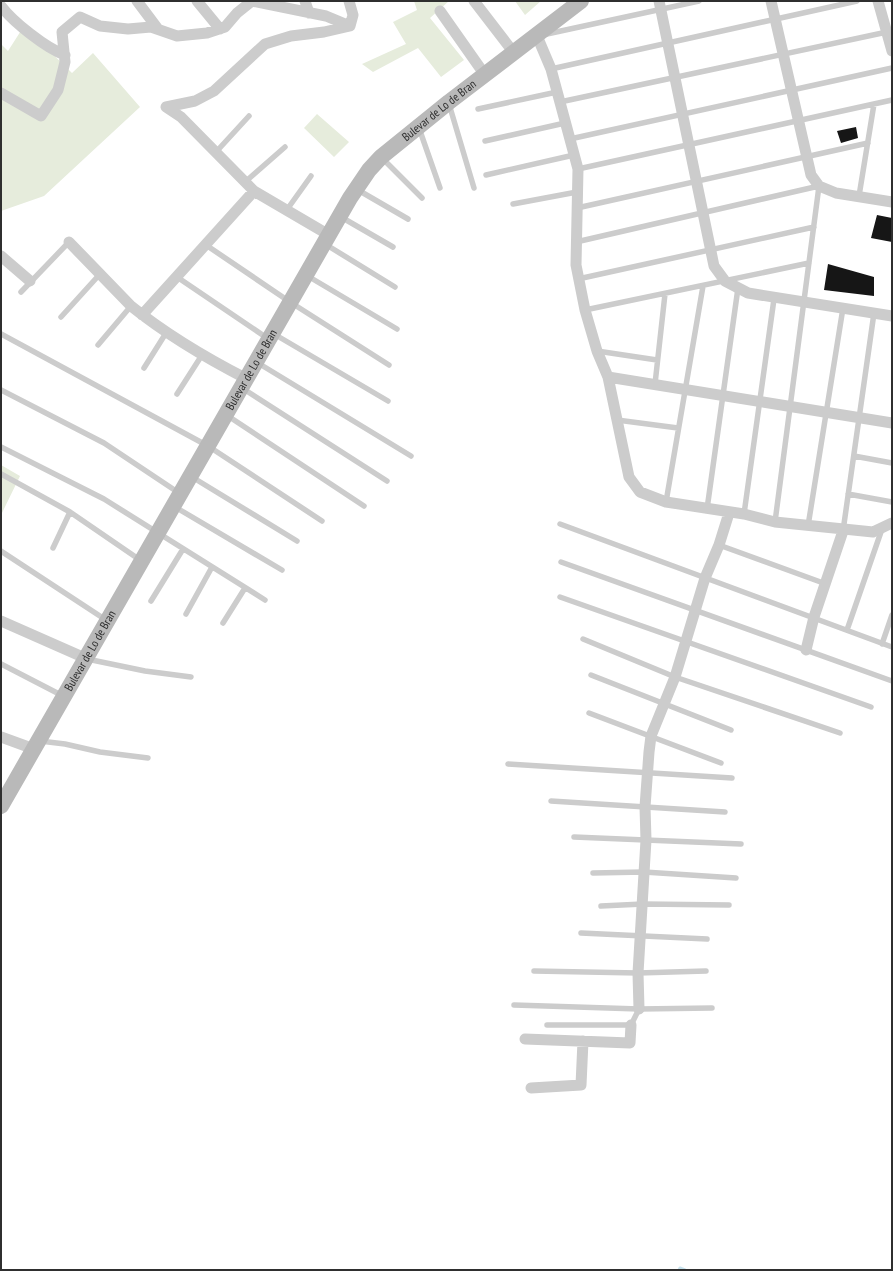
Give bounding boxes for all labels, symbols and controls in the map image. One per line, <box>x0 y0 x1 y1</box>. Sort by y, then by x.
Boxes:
street label: Bulevar de Lo de Bran <box>399 76 479 144</box>
street label: Bulevar de Lo de Bran <box>222 327 280 412</box>
street label: Bulevar de Lo de Bran <box>61 608 119 693</box>

